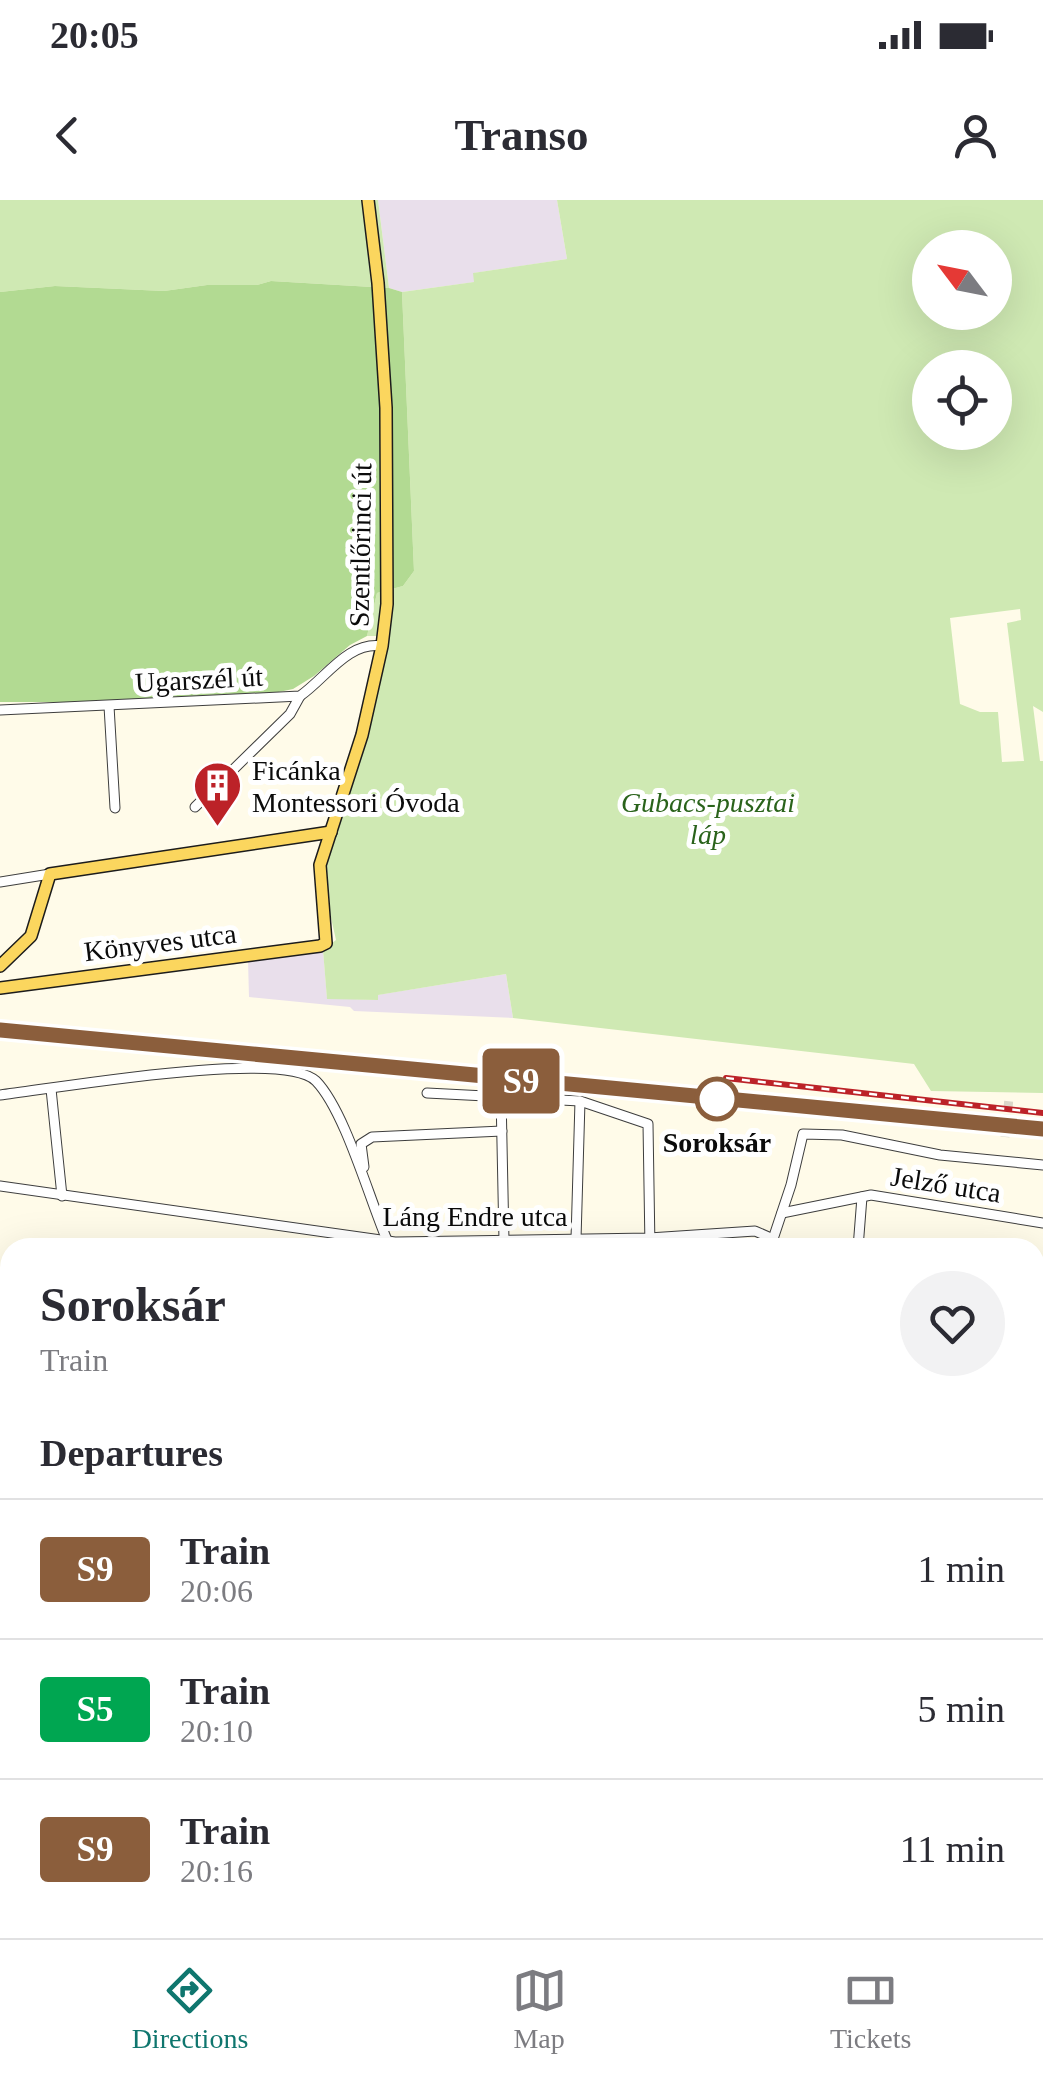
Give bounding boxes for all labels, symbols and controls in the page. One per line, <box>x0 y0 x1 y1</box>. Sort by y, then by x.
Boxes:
text: 20:05 <box>50 14 139 56</box>
icon: back <box>40 108 95 163</box>
icon: person <box>948 108 1003 163</box>
text: Transo <box>454 110 589 160</box>
north arrow <box>912 230 1012 330</box>
map controls <box>912 230 1012 450</box>
button: locate <box>912 350 1012 450</box>
street label: Szentlőrinci út <box>344 462 377 627</box>
street label: Ugarszél út <box>134 661 264 698</box>
place label: Ficánka Montessori Óvoda <box>252 755 460 818</box>
building icon: Ficánka Montessori Óvoda <box>191 760 243 828</box>
park label: Gubacs-pusztai láp <box>621 787 795 850</box>
street label: Könyves utca <box>82 918 239 967</box>
line badge: S9 <box>476 1048 566 1114</box>
text: S9 <box>503 1062 539 1101</box>
marker: Soroksár <box>696 1078 738 1120</box>
place label: Soroksár <box>663 1127 771 1158</box>
street label: Jelző utca <box>889 1160 1004 1209</box>
street label: Láng Endre utca <box>382 1201 568 1232</box>
button: heart <box>900 1271 1005 1376</box>
text: Soroksár <box>40 1278 226 1331</box>
text: Train <box>40 1342 108 1378</box>
text: Departures <box>40 1432 223 1474</box>
text: Train <box>180 1530 270 1572</box>
text: 1 min <box>917 1548 1005 1590</box>
text: S9 <box>77 1550 113 1589</box>
text: 20:06 <box>180 1573 253 1609</box>
text: Train <box>180 1670 270 1712</box>
text: 5 min <box>917 1688 1005 1730</box>
text: S5 <box>77 1690 113 1729</box>
text: 20:10 <box>180 1713 253 1749</box>
text: Train <box>180 1810 270 1852</box>
text: 11 min <box>900 1828 1005 1870</box>
text: S9 <box>77 1830 113 1869</box>
text: 20:16 <box>180 1853 253 1889</box>
tab: Directions <box>132 1963 248 2055</box>
tab: Map <box>512 1963 567 2055</box>
tab: Tickets <box>830 1963 911 2055</box>

